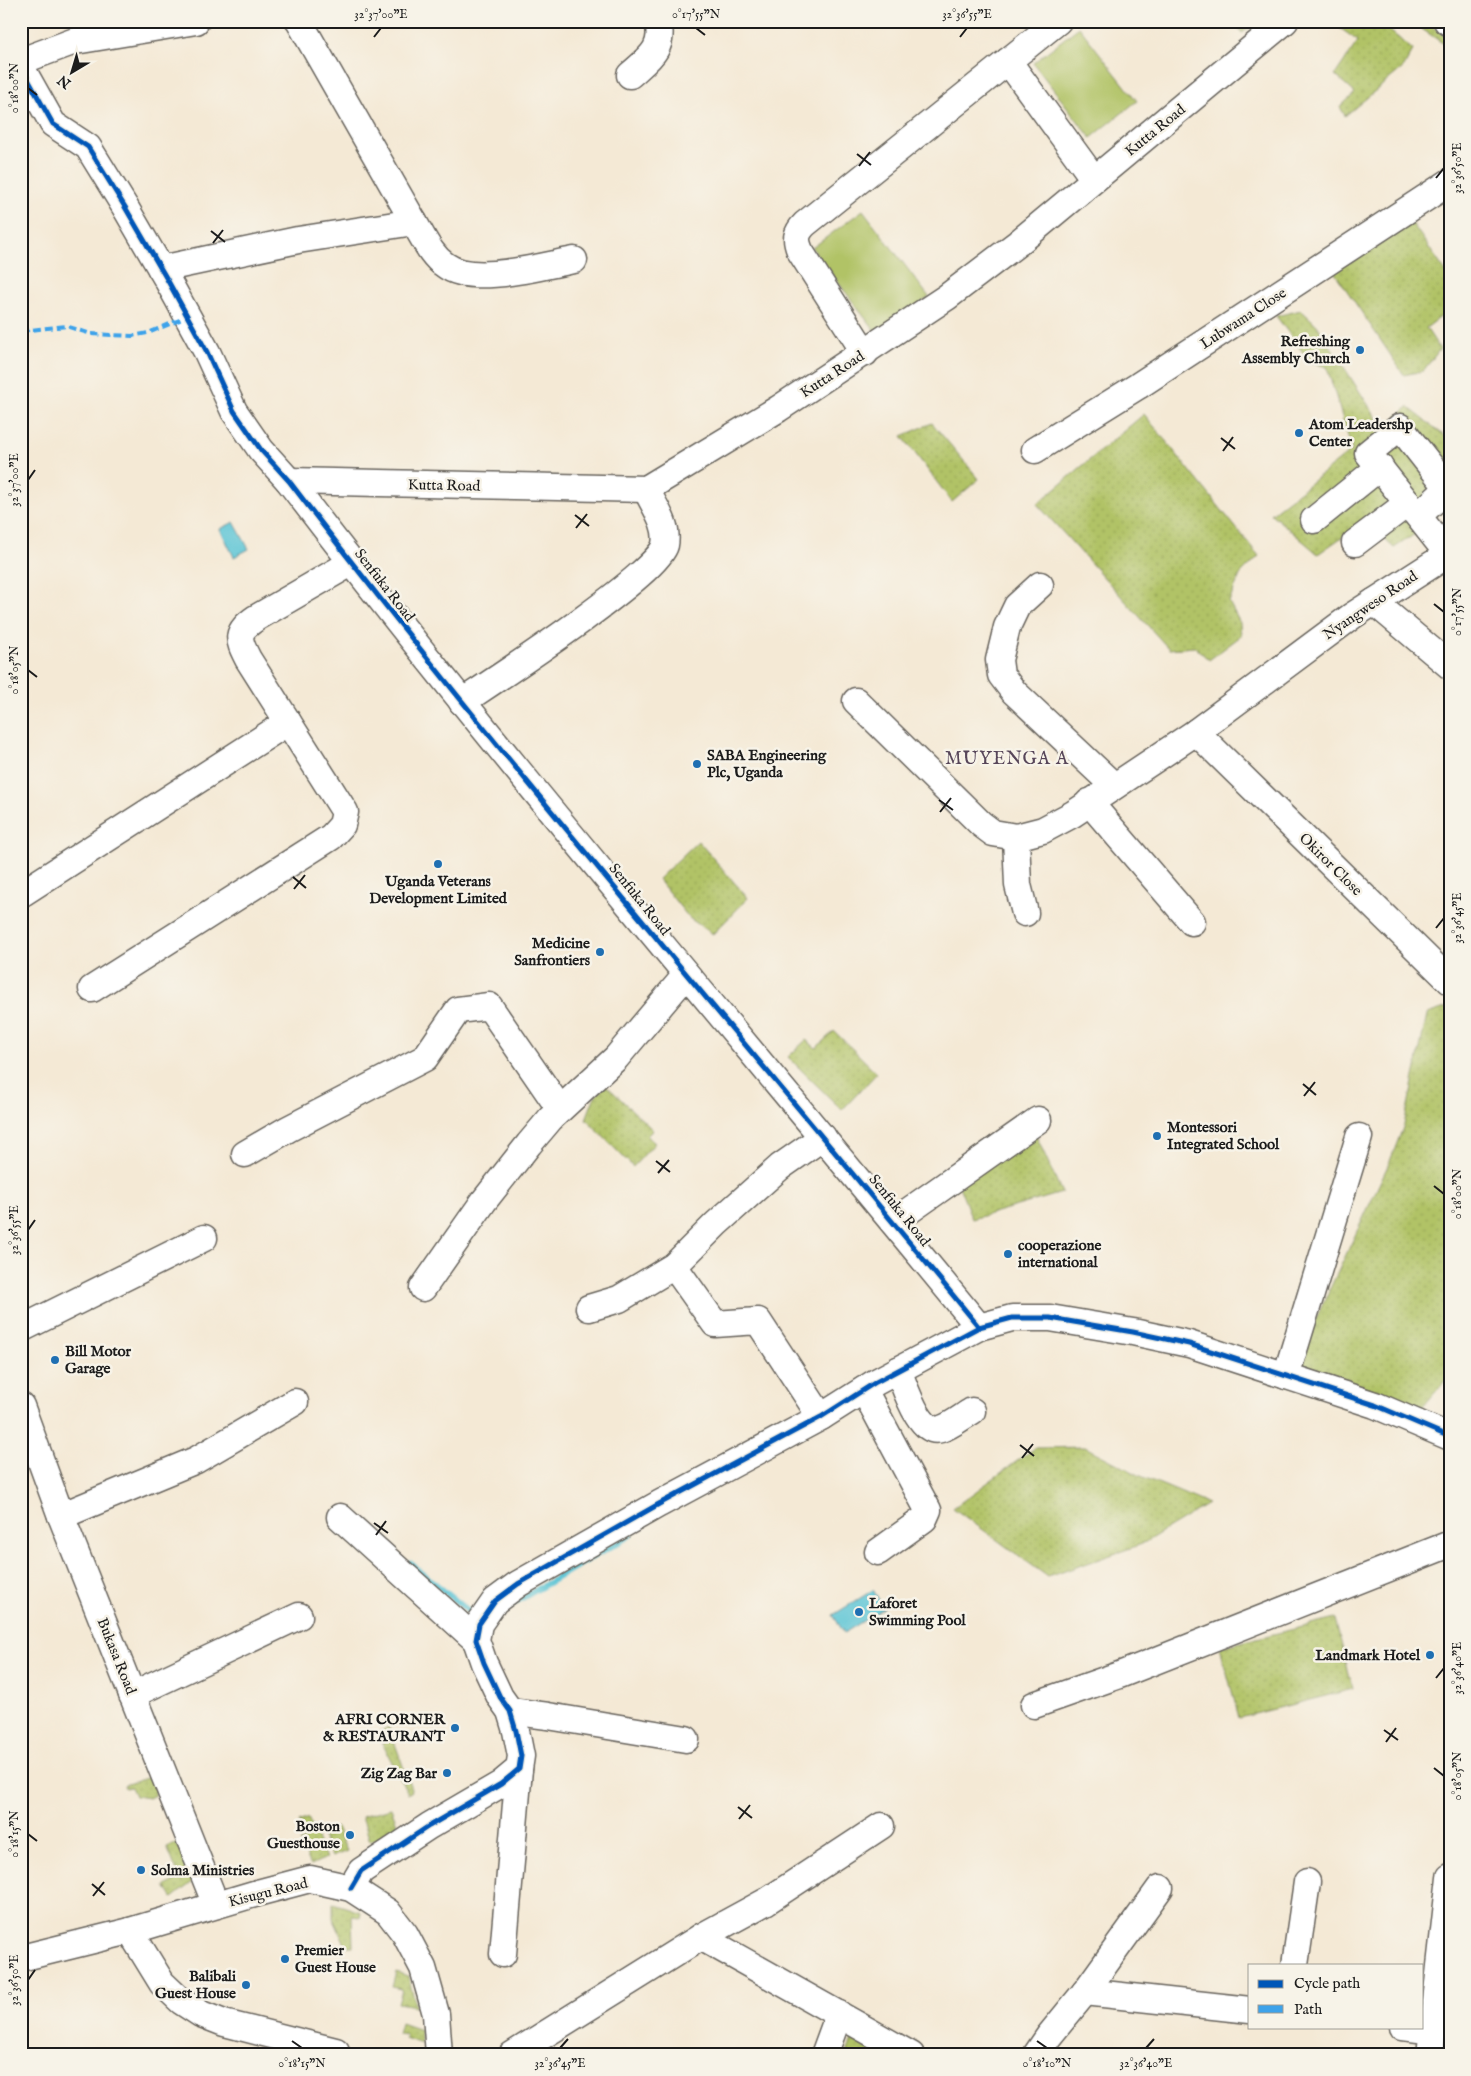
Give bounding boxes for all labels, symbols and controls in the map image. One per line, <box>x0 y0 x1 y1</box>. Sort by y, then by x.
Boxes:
text: 32°37'00"E <box>354 7 408 22</box>
text: 0°17'55"N <box>672 7 721 22</box>
text: 32°36'55"E <box>942 7 992 22</box>
north arrow <box>48 48 98 98</box>
text: 0°18'00"N <box>7 62 22 113</box>
text: N <box>54 71 76 93</box>
street label: Kutta Road <box>1121 100 1190 161</box>
text: 32°36'50"E <box>1450 142 1465 194</box>
street label: Lubwama Close <box>1197 283 1290 353</box>
place label: Refreshing Assembly Church <box>1241 332 1351 368</box>
marker: Refreshing Assembly Church <box>1354 344 1366 356</box>
street label: Kutta Road <box>797 346 869 402</box>
place label: Atom Leadershp Center <box>1308 415 1413 451</box>
marker: Atom Leadershp Center <box>1293 427 1305 439</box>
text: 32°37'00"E <box>7 453 22 507</box>
street label: Kutta Road <box>408 475 481 496</box>
street label: Senfuka Road <box>350 545 420 626</box>
street label: Nyangweso Road <box>1319 566 1422 644</box>
text: 0°17'55"N <box>1450 587 1465 636</box>
text: 0°18'05"N <box>7 645 22 694</box>
place label: SABA Engineering Plc, Uganda <box>707 746 827 782</box>
district label: MUYENGA A <box>945 748 1069 771</box>
marker: SABA Engineering Plc, Uganda <box>691 758 703 770</box>
street label: Okiror Close <box>1295 829 1366 900</box>
marker: Uganda Veterans Development Limited <box>432 858 444 870</box>
street label: Senfuka Road <box>605 859 675 940</box>
place label: Uganda Veterans Development Limited <box>369 872 508 908</box>
text: 32°36'45"E <box>1450 892 1465 944</box>
place label: Medicine Sanfrontiers <box>514 934 591 970</box>
marker: Medicine Sanfrontiers <box>594 946 606 958</box>
place label: Montessori Integrated School <box>1167 1118 1280 1154</box>
marker: Montessori Integrated School <box>1151 1130 1163 1142</box>
text: 0°18'00"N <box>1450 1168 1465 1219</box>
street label: Senfuka Road <box>865 1170 935 1251</box>
text: 32°36'55"E <box>7 1205 22 1255</box>
place label: cooperazione international <box>1018 1236 1102 1272</box>
marker: cooperazione international <box>1002 1248 1014 1260</box>
place label: Bill Motor Garage <box>65 1342 132 1378</box>
marker: Bill Motor Garage <box>49 1354 61 1366</box>
place label: Laforet Swimming Pool <box>869 1594 966 1630</box>
marker: Laforet Swimming Pool <box>853 1606 865 1618</box>
street label: Bukasa Road <box>93 1615 141 1698</box>
text: 32°36'40"E <box>1450 1642 1465 1694</box>
place label: Landmark Hotel <box>1315 1646 1421 1665</box>
marker: Landmark Hotel <box>1424 1649 1436 1661</box>
place label: AFRI CORNER & RESTAURANT <box>323 1710 447 1746</box>
marker: AFRI CORNER & RESTAURANT <box>449 1722 461 1734</box>
text: 0°18'05"N <box>1450 1751 1465 1800</box>
place label: Zig Zag Bar <box>361 1764 437 1783</box>
marker: Zig Zag Bar <box>441 1767 453 1779</box>
text: 0°18'15"N <box>7 1810 22 1858</box>
place label: Boston Guesthouse <box>267 1817 340 1853</box>
marker: Boston Guesthouse <box>344 1829 356 1841</box>
place label: Solma Ministries <box>151 1861 255 1880</box>
marker: Solma Ministries <box>135 1864 147 1876</box>
street label: Kisugu Road <box>227 1873 311 1912</box>
place label: Premier Guest House <box>295 1941 376 1977</box>
marker: Premier Guest House <box>279 1953 291 1965</box>
text: 32°36'50"E <box>7 1954 22 2006</box>
legend <box>1248 1964 1424 2028</box>
place label: Balibali Guest House <box>155 1967 236 2003</box>
text: Cycle path <box>1294 1974 1360 1993</box>
marker: Balibali Guest House <box>240 1979 252 1991</box>
text: Path <box>1294 2000 1322 2019</box>
text: 0°18'15"N <box>278 2056 326 2071</box>
text: 32°36'45"E <box>534 2056 586 2071</box>
text: 0°18'10"N <box>1023 2056 1072 2071</box>
text: 32°36'40"E <box>1120 2056 1172 2071</box>

